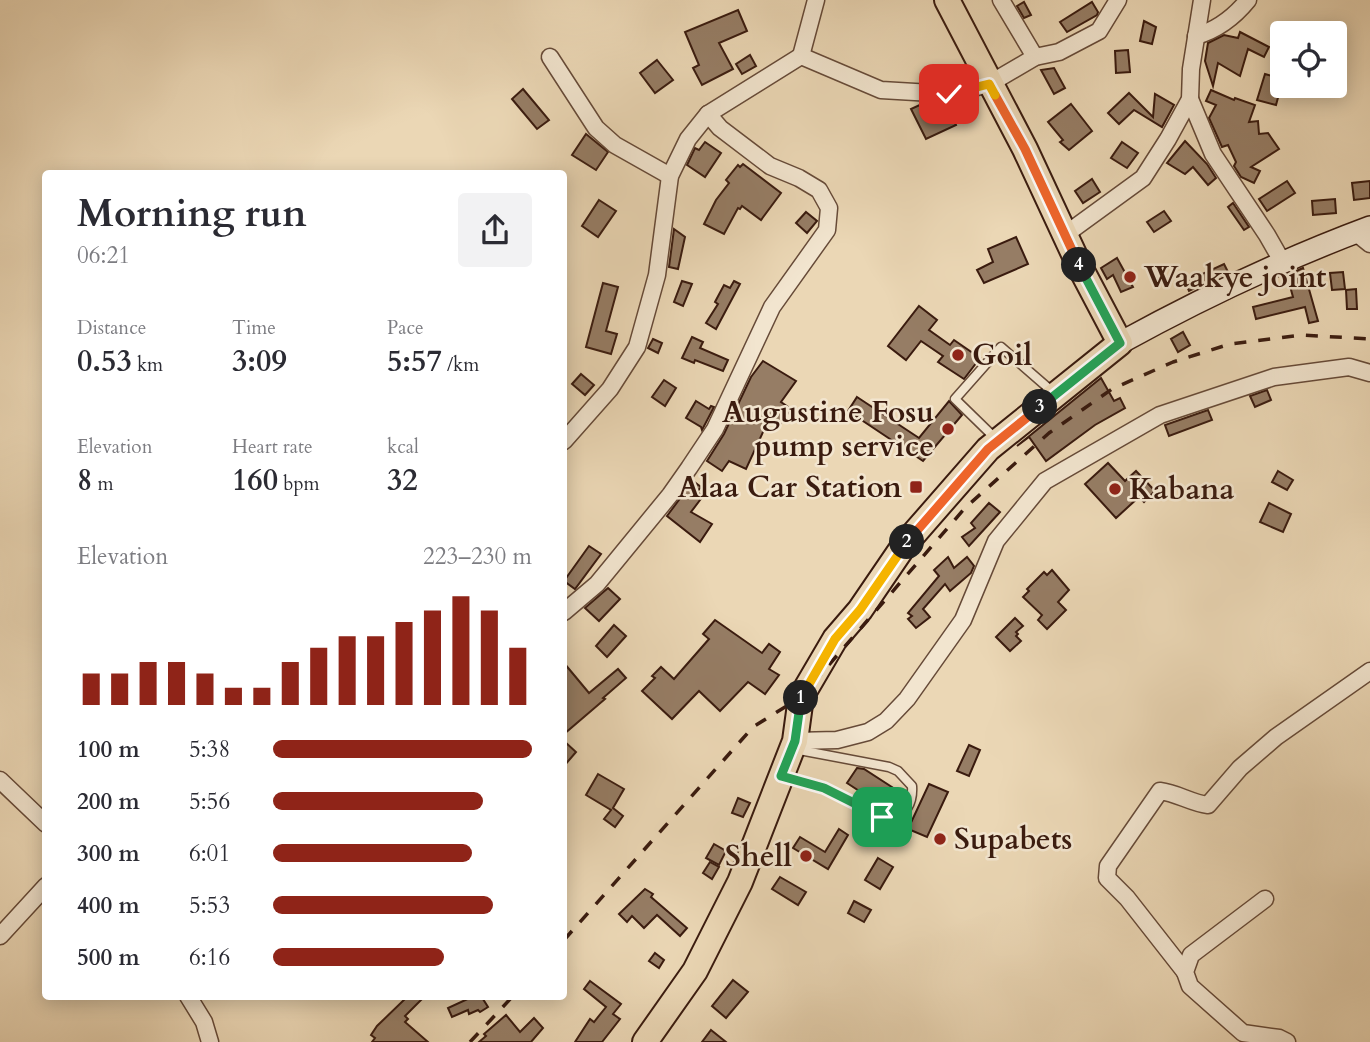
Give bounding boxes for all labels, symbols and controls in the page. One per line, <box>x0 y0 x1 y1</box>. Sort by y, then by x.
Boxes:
map controls <box>1270 21 1347 98</box>
button: locate <box>1270 21 1347 98</box>
pin <box>919 64 979 124</box>
icon: check <box>930 75 968 113</box>
text: Morning run <box>77 188 307 240</box>
button: share <box>458 193 532 267</box>
text: 06:21 <box>77 240 130 271</box>
pin: 4 <box>1062 247 1096 282</box>
text: 4 <box>1074 251 1083 277</box>
place label: Waakye joint <box>1143 257 1327 298</box>
marker: Waakye joint <box>1122 269 1138 285</box>
text: Distance <box>77 315 146 341</box>
text: Time <box>232 315 276 341</box>
text: Pace <box>387 315 424 341</box>
place label: Goil <box>972 335 1032 376</box>
text: 0.53 <box>77 341 132 382</box>
text: 3:09 <box>232 341 287 382</box>
text: 5:57 <box>387 341 442 382</box>
marker: Goil <box>950 347 966 363</box>
text: km <box>132 352 163 378</box>
text: /km <box>442 352 479 378</box>
pin: 3 <box>1023 390 1058 424</box>
place label: Augustine Fosu pump service <box>722 392 934 467</box>
text: 3 <box>1035 393 1044 419</box>
marker: Augustine Fosu pump service <box>940 421 956 437</box>
text: Elevation <box>77 434 152 460</box>
text: Heart rate <box>232 434 313 460</box>
text: kcal <box>387 434 419 460</box>
text: 8 <box>77 460 92 501</box>
text: 160 <box>232 460 278 501</box>
text: 32 <box>387 460 418 501</box>
place label: Alaa Car Station <box>678 467 902 508</box>
place label: Kabana <box>1129 469 1235 510</box>
text: m <box>92 471 114 497</box>
text: bpm <box>278 471 320 497</box>
marker: Alaa Car Station <box>908 479 924 495</box>
marker: Kabana <box>1107 481 1123 497</box>
pin: 2 <box>890 524 925 560</box>
text: 2 <box>902 528 911 554</box>
text: Elevation <box>77 541 168 572</box>
text: 223–230 m <box>423 541 532 572</box>
pin: 1 <box>784 680 818 716</box>
text: 1 <box>796 684 805 710</box>
text: 100 m <box>77 734 140 765</box>
text: 5:38 <box>189 734 230 765</box>
text: 200 m <box>77 786 140 817</box>
text: 5:56 <box>189 786 230 817</box>
pin <box>852 787 912 847</box>
icon: arrive <box>863 798 901 836</box>
place label: Supabets <box>954 819 1072 860</box>
marker: Supabets <box>932 831 948 847</box>
place label: Shell <box>725 836 792 877</box>
text: 300 m <box>77 838 140 869</box>
text: 6:01 <box>189 838 230 869</box>
marker: Shell <box>798 848 814 864</box>
text: 400 m <box>77 890 140 921</box>
text: 5:53 <box>189 890 230 921</box>
text: 500 m <box>77 942 140 973</box>
text: 6:16 <box>189 942 230 973</box>

